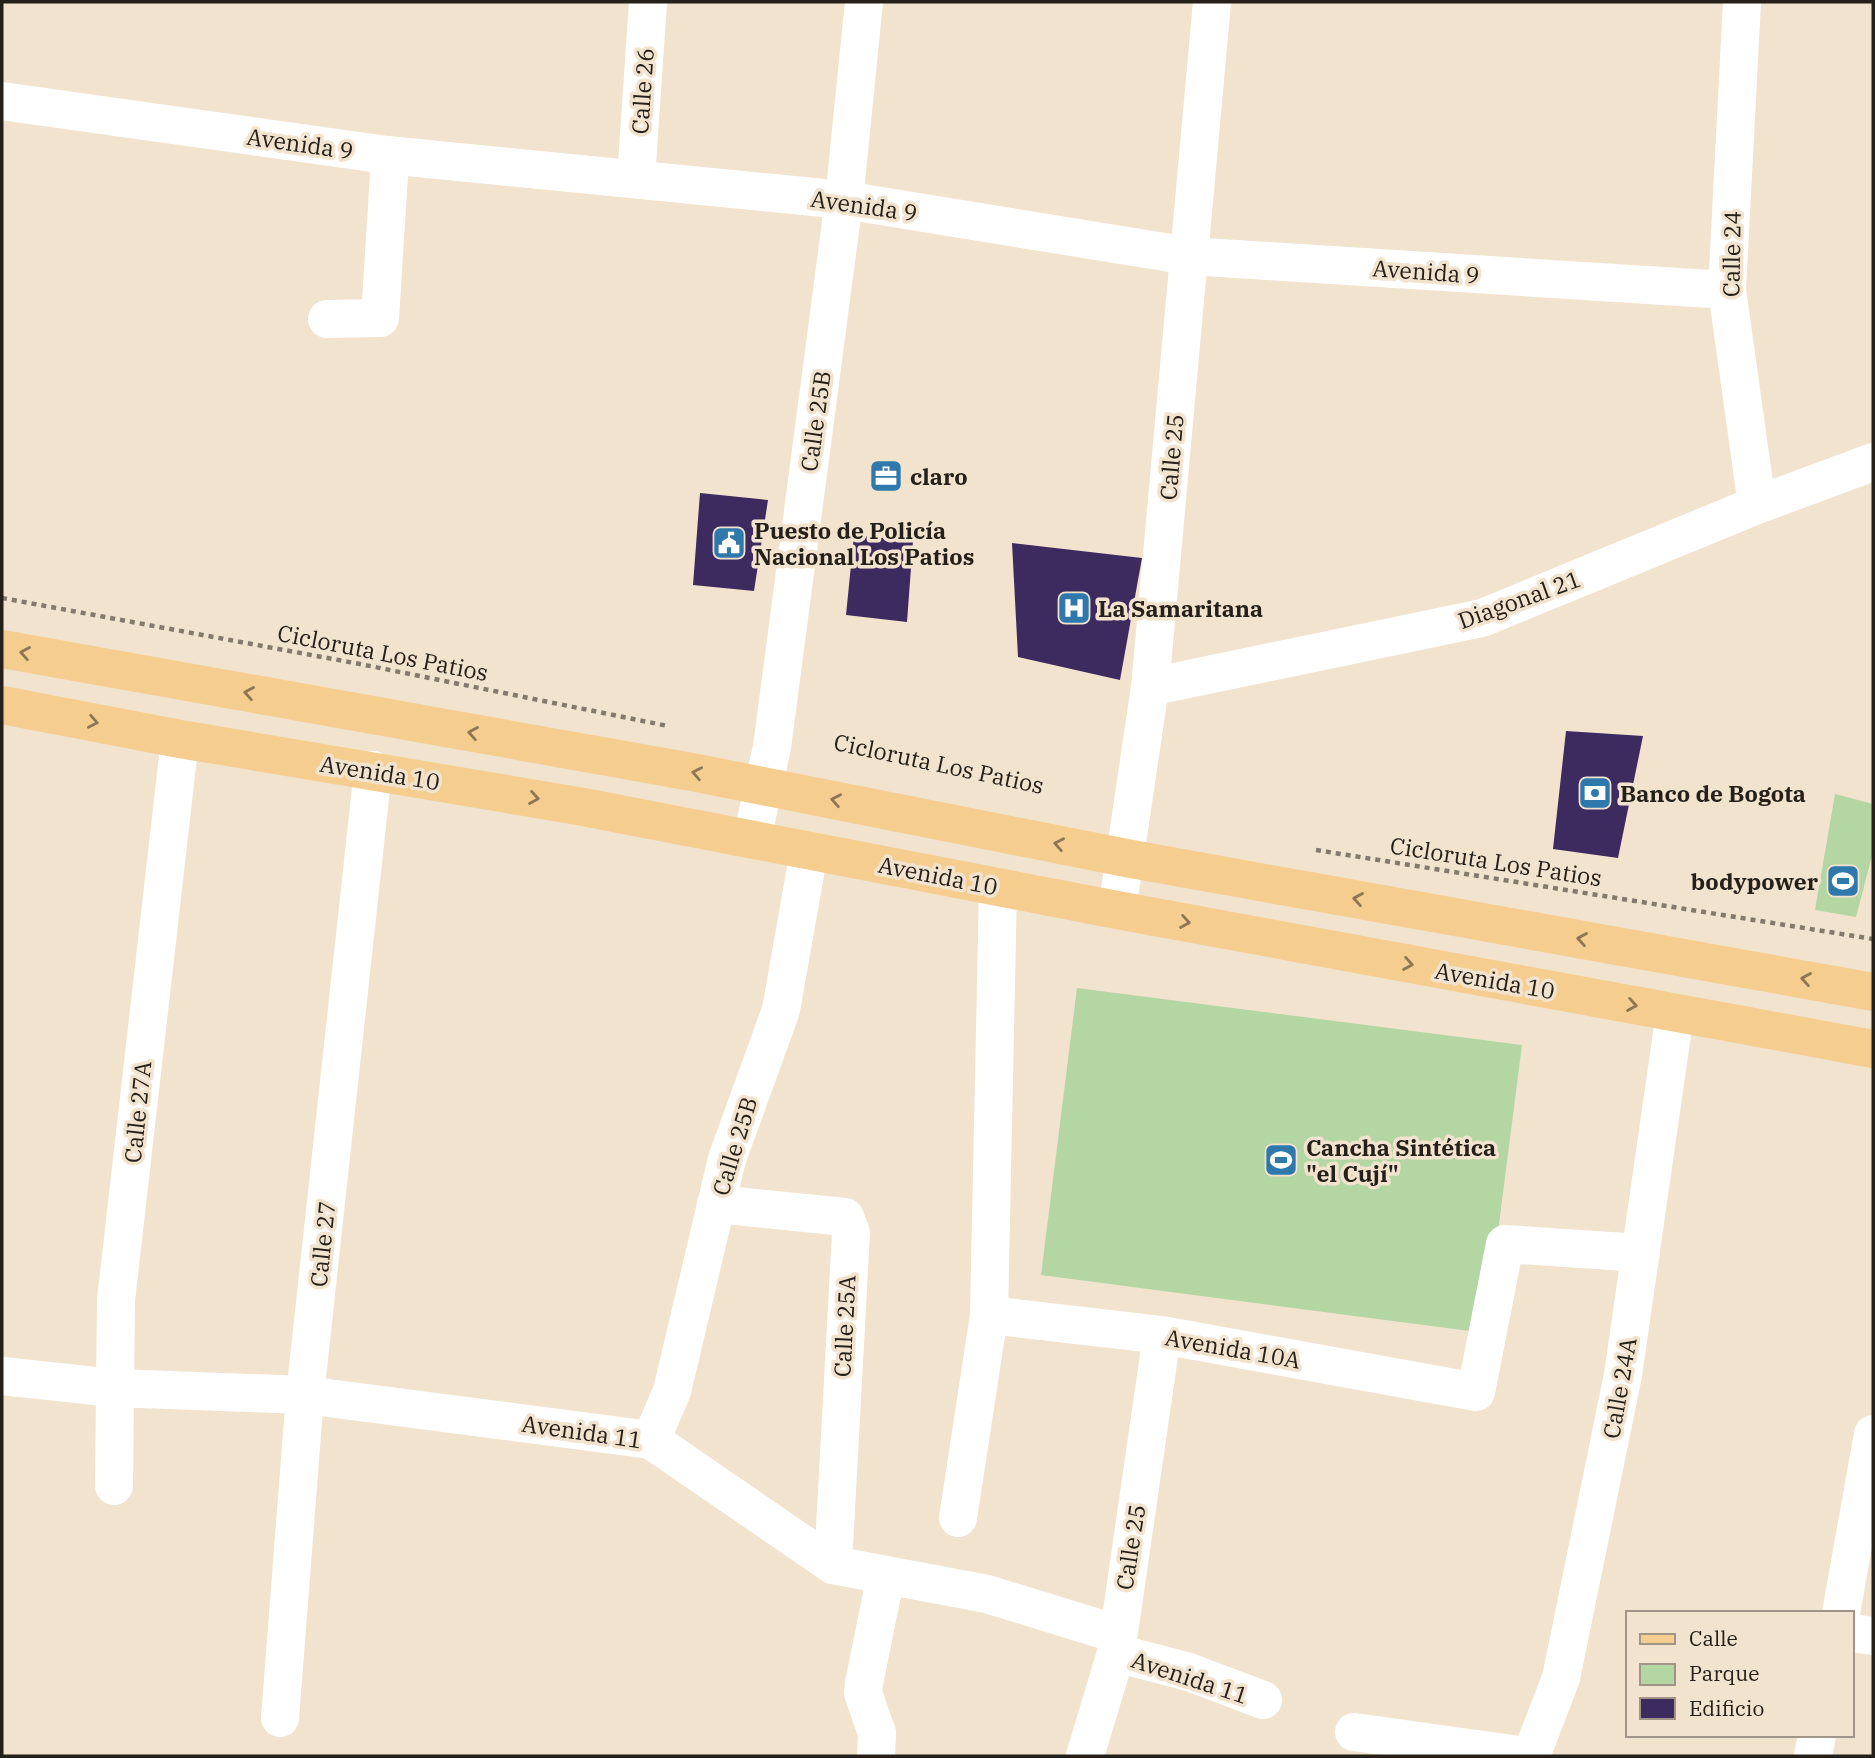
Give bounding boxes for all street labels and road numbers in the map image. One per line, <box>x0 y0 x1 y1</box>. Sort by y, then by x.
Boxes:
street label: Calle 26 <box>624 47 660 135</box>
street label: Avenida 9 <box>245 121 355 165</box>
street label: Avenida 9 <box>809 183 919 227</box>
street label: Calle 24 <box>1715 211 1747 297</box>
street label: Avenida 9 <box>1371 252 1481 290</box>
street label: Calle 25B <box>793 369 837 473</box>
street label: Calle 25 <box>1152 413 1190 501</box>
street label: Diagonal 21 <box>1454 563 1584 635</box>
street label: Cicloruta Los Patios <box>275 617 491 687</box>
street label: Cicloruta Los Patios <box>831 726 1047 800</box>
street label: Avenida 10 <box>318 748 442 796</box>
street label: Cicloruta Los Patios <box>1388 829 1604 893</box>
street label: Avenida 10 <box>876 849 1000 901</box>
street label: Avenida 10 <box>1433 955 1557 1005</box>
street label: Calle 27A <box>117 1059 157 1164</box>
street label: Calle 25B <box>705 1093 763 1199</box>
street label: Calle 27 <box>303 1200 341 1288</box>
street label: Calle 25A <box>826 1274 862 1378</box>
street label: Avenida 10A <box>1163 1321 1303 1375</box>
street label: Calle 24A <box>1595 1335 1643 1441</box>
street label: Avenida 11 <box>520 1408 644 1454</box>
street label: Calle 25 <box>1108 1502 1152 1592</box>
street label: Avenida 11 <box>1128 1644 1252 1710</box>

